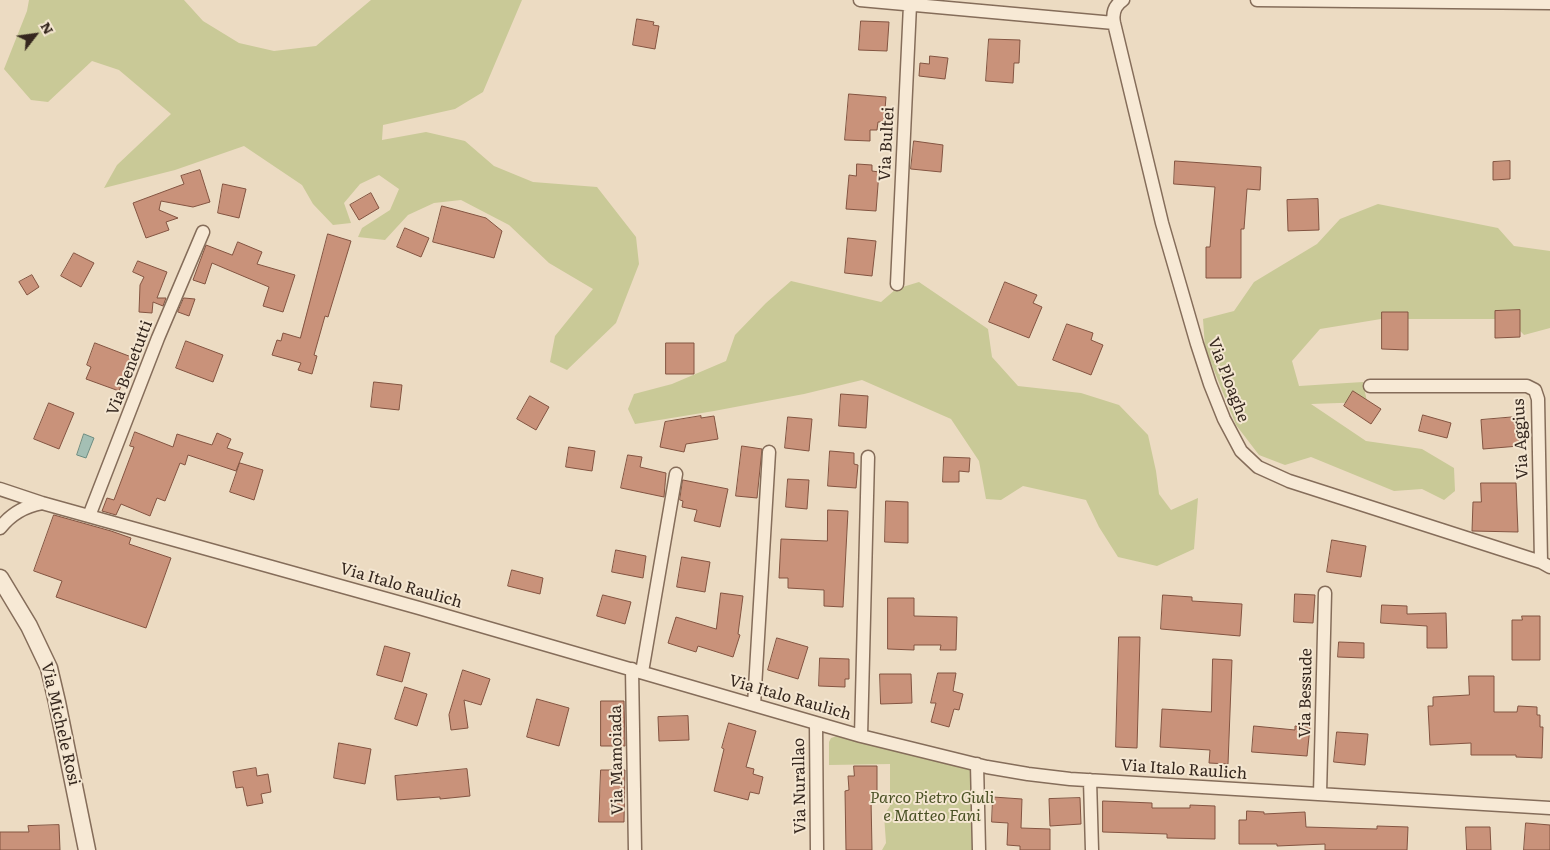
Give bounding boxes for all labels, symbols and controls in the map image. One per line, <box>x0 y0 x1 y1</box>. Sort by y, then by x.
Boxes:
north arrow <box>10 10 60 60</box>
text: N <box>36 17 60 38</box>
street label: Via Bultei <box>875 106 899 182</box>
street label: Via Benetutti <box>103 318 157 418</box>
street label: Via Ploaghe <box>1203 335 1253 425</box>
street label: Via Aggius <box>1509 398 1533 480</box>
street label: Via Italo Raulich <box>338 559 464 613</box>
street label: Via Bessude <box>1296 648 1316 738</box>
street label: Via Michele Rosi <box>36 661 84 787</box>
street label: Via Italo Raulich <box>727 671 853 725</box>
street label: Via Mamoiada <box>606 705 628 815</box>
street label: Via Nurallao <box>790 738 810 834</box>
street label: Via Italo Raulich <box>1120 756 1248 784</box>
park label: Parco Pietro Giuli e Matteo Fani <box>870 788 994 826</box>

